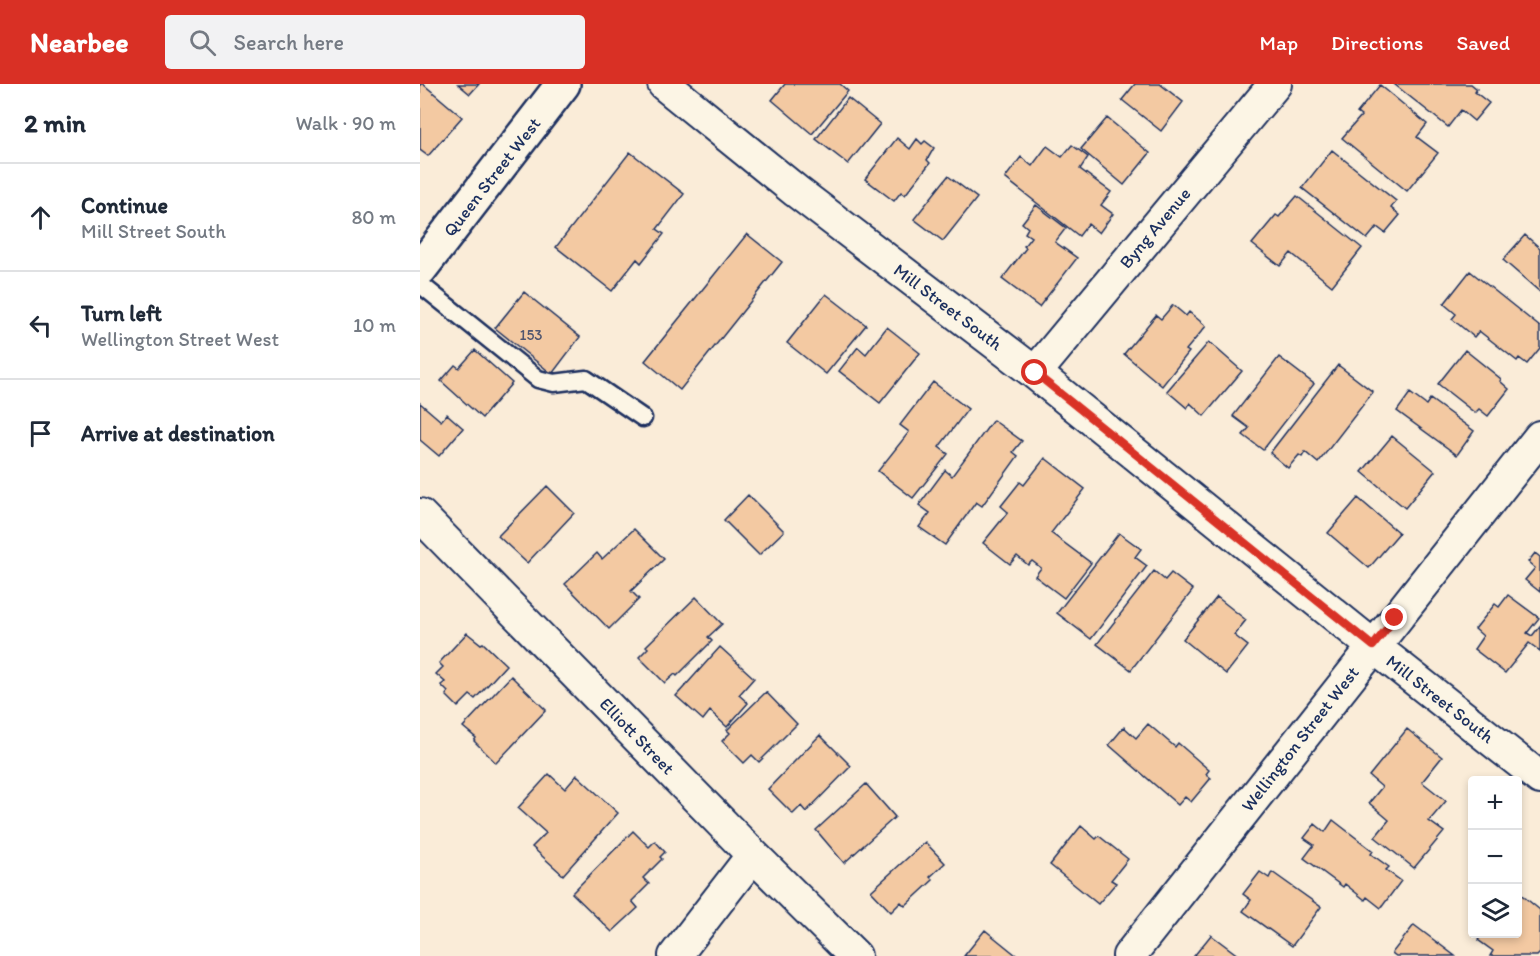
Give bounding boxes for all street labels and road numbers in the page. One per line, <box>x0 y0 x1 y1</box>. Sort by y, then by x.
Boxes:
street label: Queen Street West <box>439 113 546 241</box>
street label: Byng Avenue <box>1115 183 1195 273</box>
street label: Mill Street South <box>889 259 1007 355</box>
street label: Mill Street South <box>1382 650 1498 748</box>
street label: Wellington Street West <box>1236 662 1364 816</box>
street label: Elliott Street <box>595 693 679 779</box>

